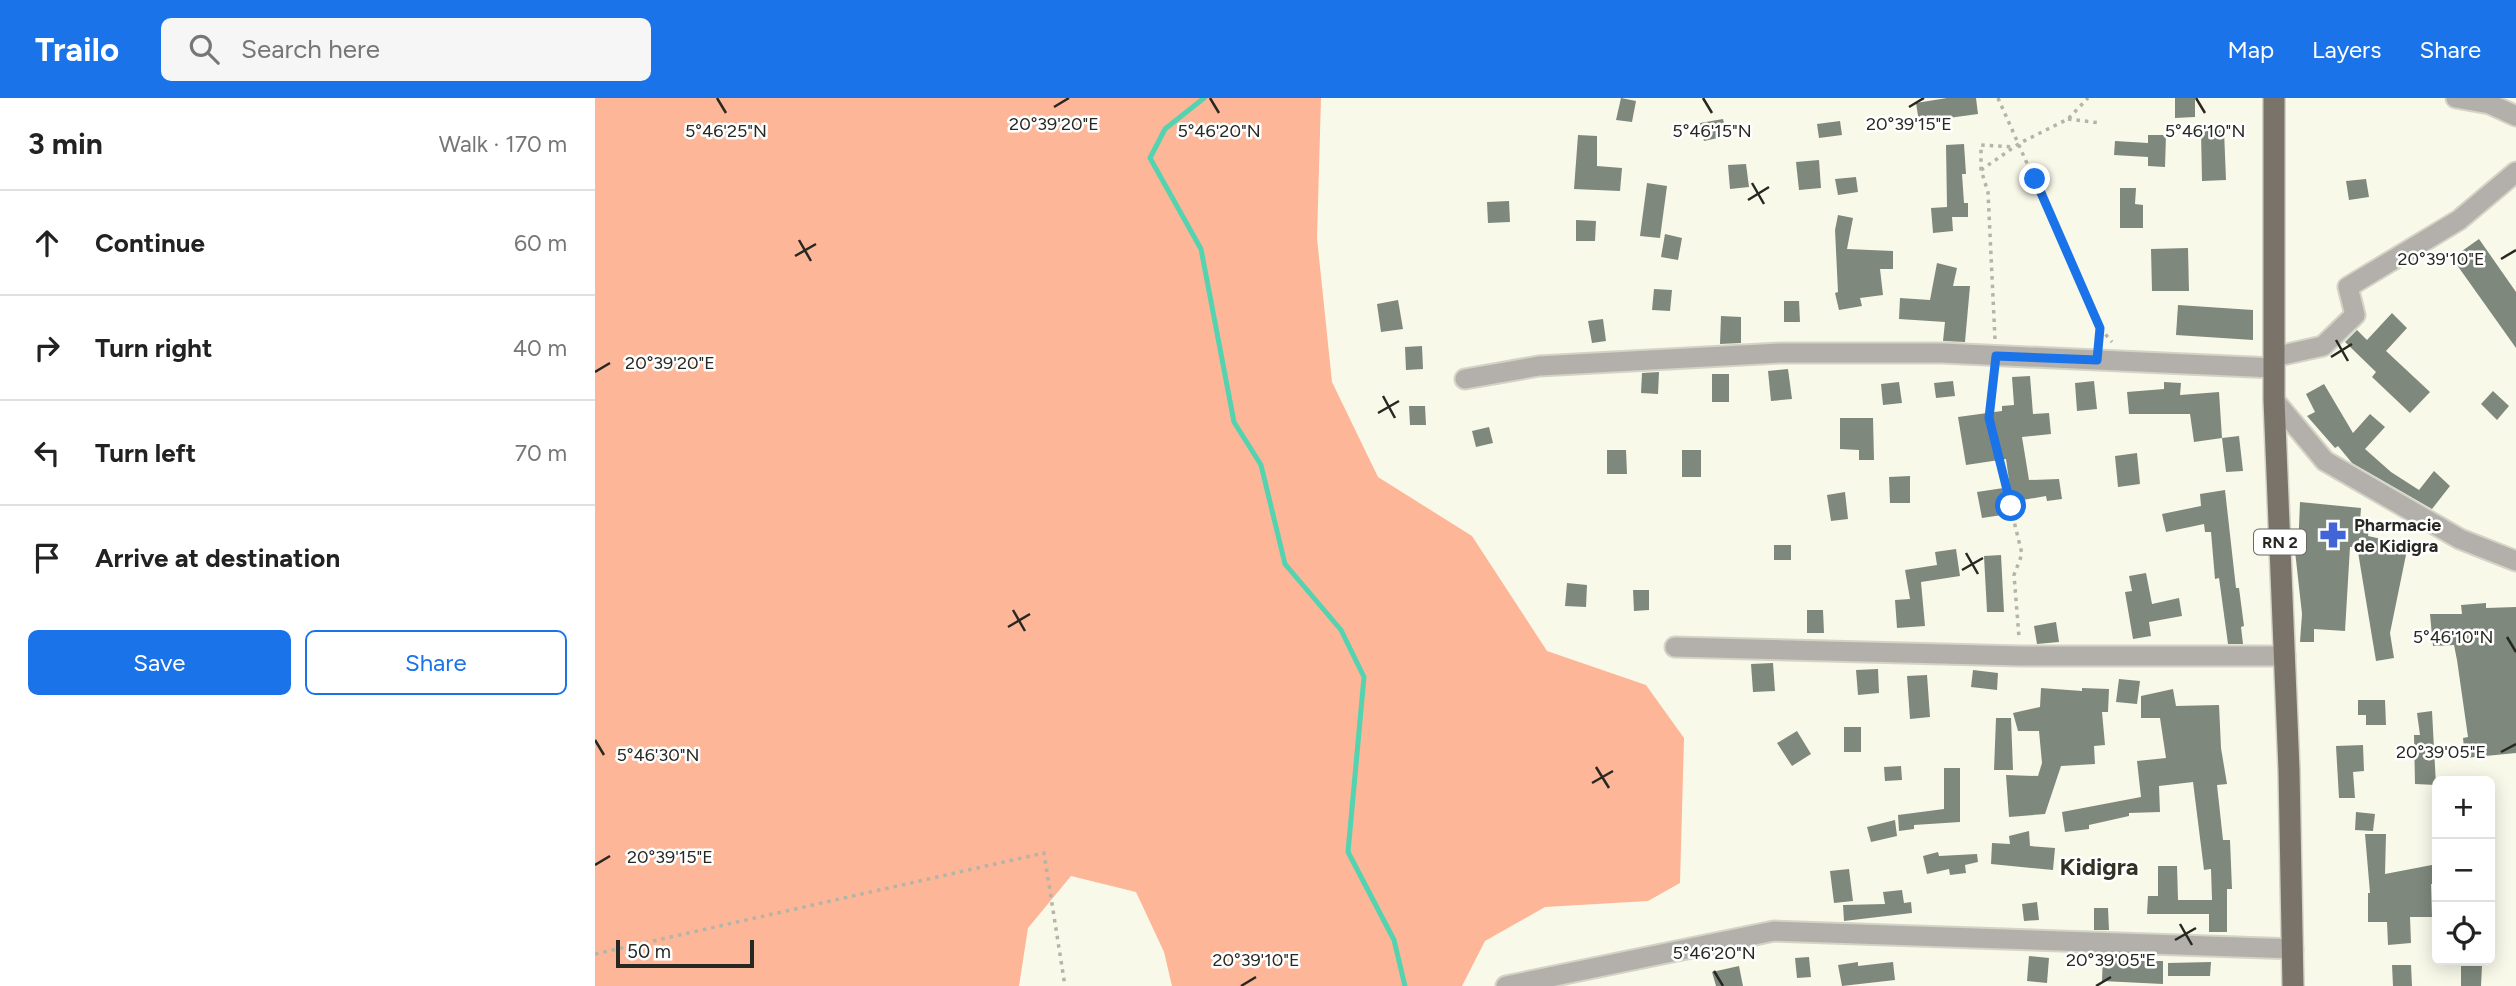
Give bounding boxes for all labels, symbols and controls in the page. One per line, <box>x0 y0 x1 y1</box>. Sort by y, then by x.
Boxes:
search box <box>161 18 651 81</box>
text: Trailo <box>35 30 119 69</box>
icon: search <box>185 30 223 68</box>
text: Search here <box>241 33 380 65</box>
text: Map <box>2227 35 2274 64</box>
text: Layers <box>2312 35 2381 64</box>
text: Share <box>2419 35 2481 64</box>
text: 20°39'20"E <box>1009 113 1099 135</box>
text: 20°39'15"E <box>1866 113 1952 135</box>
text: 5°46'25"N <box>685 120 767 142</box>
text: 5°46'20"N <box>1177 120 1261 142</box>
text: 5°46'15"N <box>1672 120 1752 142</box>
text: 5°46'10"N <box>2165 120 2245 142</box>
text: 3 min <box>28 125 103 162</box>
text: Walk · 170 m <box>439 130 567 158</box>
route end <box>2019 163 2050 194</box>
icon: ahead <box>28 224 66 262</box>
text: Continue <box>95 227 205 259</box>
text: 60 m <box>514 229 567 257</box>
text: 20°39'10"E <box>2397 248 2485 270</box>
icon: right <box>28 329 66 367</box>
text: Turn right <box>95 332 212 364</box>
text: 40 m <box>513 334 567 362</box>
text: 20°39'20"E <box>625 352 715 374</box>
icon: left <box>28 434 66 472</box>
text: Turn left <box>95 437 196 469</box>
text: 70 m <box>515 439 567 467</box>
route start <box>1995 490 2026 521</box>
place label: Pharmacie de Kidigra <box>2354 514 2441 557</box>
pharmacy icon: Pharmacie de Kidigra <box>2318 520 2348 550</box>
road number: RN 2 <box>2254 530 2306 555</box>
icon: arrive <box>28 539 66 577</box>
text: Arrive at destination <box>95 542 340 574</box>
text: 5°46'10"N <box>2413 626 2493 648</box>
button: Save <box>28 630 291 695</box>
button: Share <box>305 630 567 695</box>
text: 20°39'05"E <box>2396 741 2486 763</box>
text: 5°46'30"N <box>617 744 699 766</box>
map controls <box>2432 776 2495 965</box>
button: + <box>2432 776 2495 839</box>
button: − <box>2432 839 2495 902</box>
text: 20°39'15"E <box>627 846 713 868</box>
district label: Kidigra <box>2059 852 2139 881</box>
button: locate <box>2432 902 2495 965</box>
scale bar <box>616 937 754 969</box>
text: 50 m <box>627 940 671 963</box>
text: 5°46'20"N <box>1672 942 1756 964</box>
text: 20°39'10"E <box>1212 949 1300 971</box>
text: 20°39'05"E <box>2066 949 2156 971</box>

